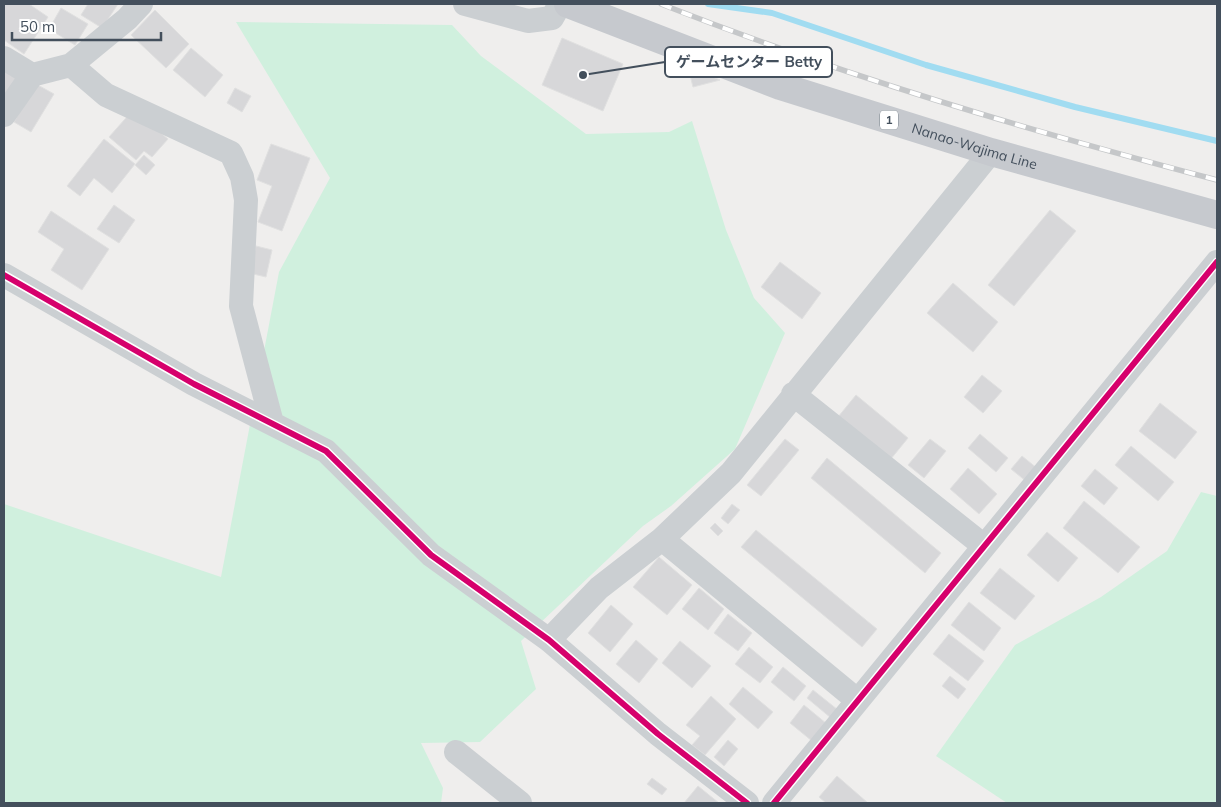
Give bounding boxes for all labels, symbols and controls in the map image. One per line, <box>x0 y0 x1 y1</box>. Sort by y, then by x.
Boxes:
scale bar <box>12 10 161 42</box>
text: 50 m <box>20 17 55 36</box>
callout: ゲームセンター Betty <box>665 47 832 77</box>
text: ゲームセンター Betty <box>676 52 823 71</box>
road number: 1 <box>880 110 898 130</box>
street label: Nanao-Wajima Line <box>910 119 1039 173</box>

